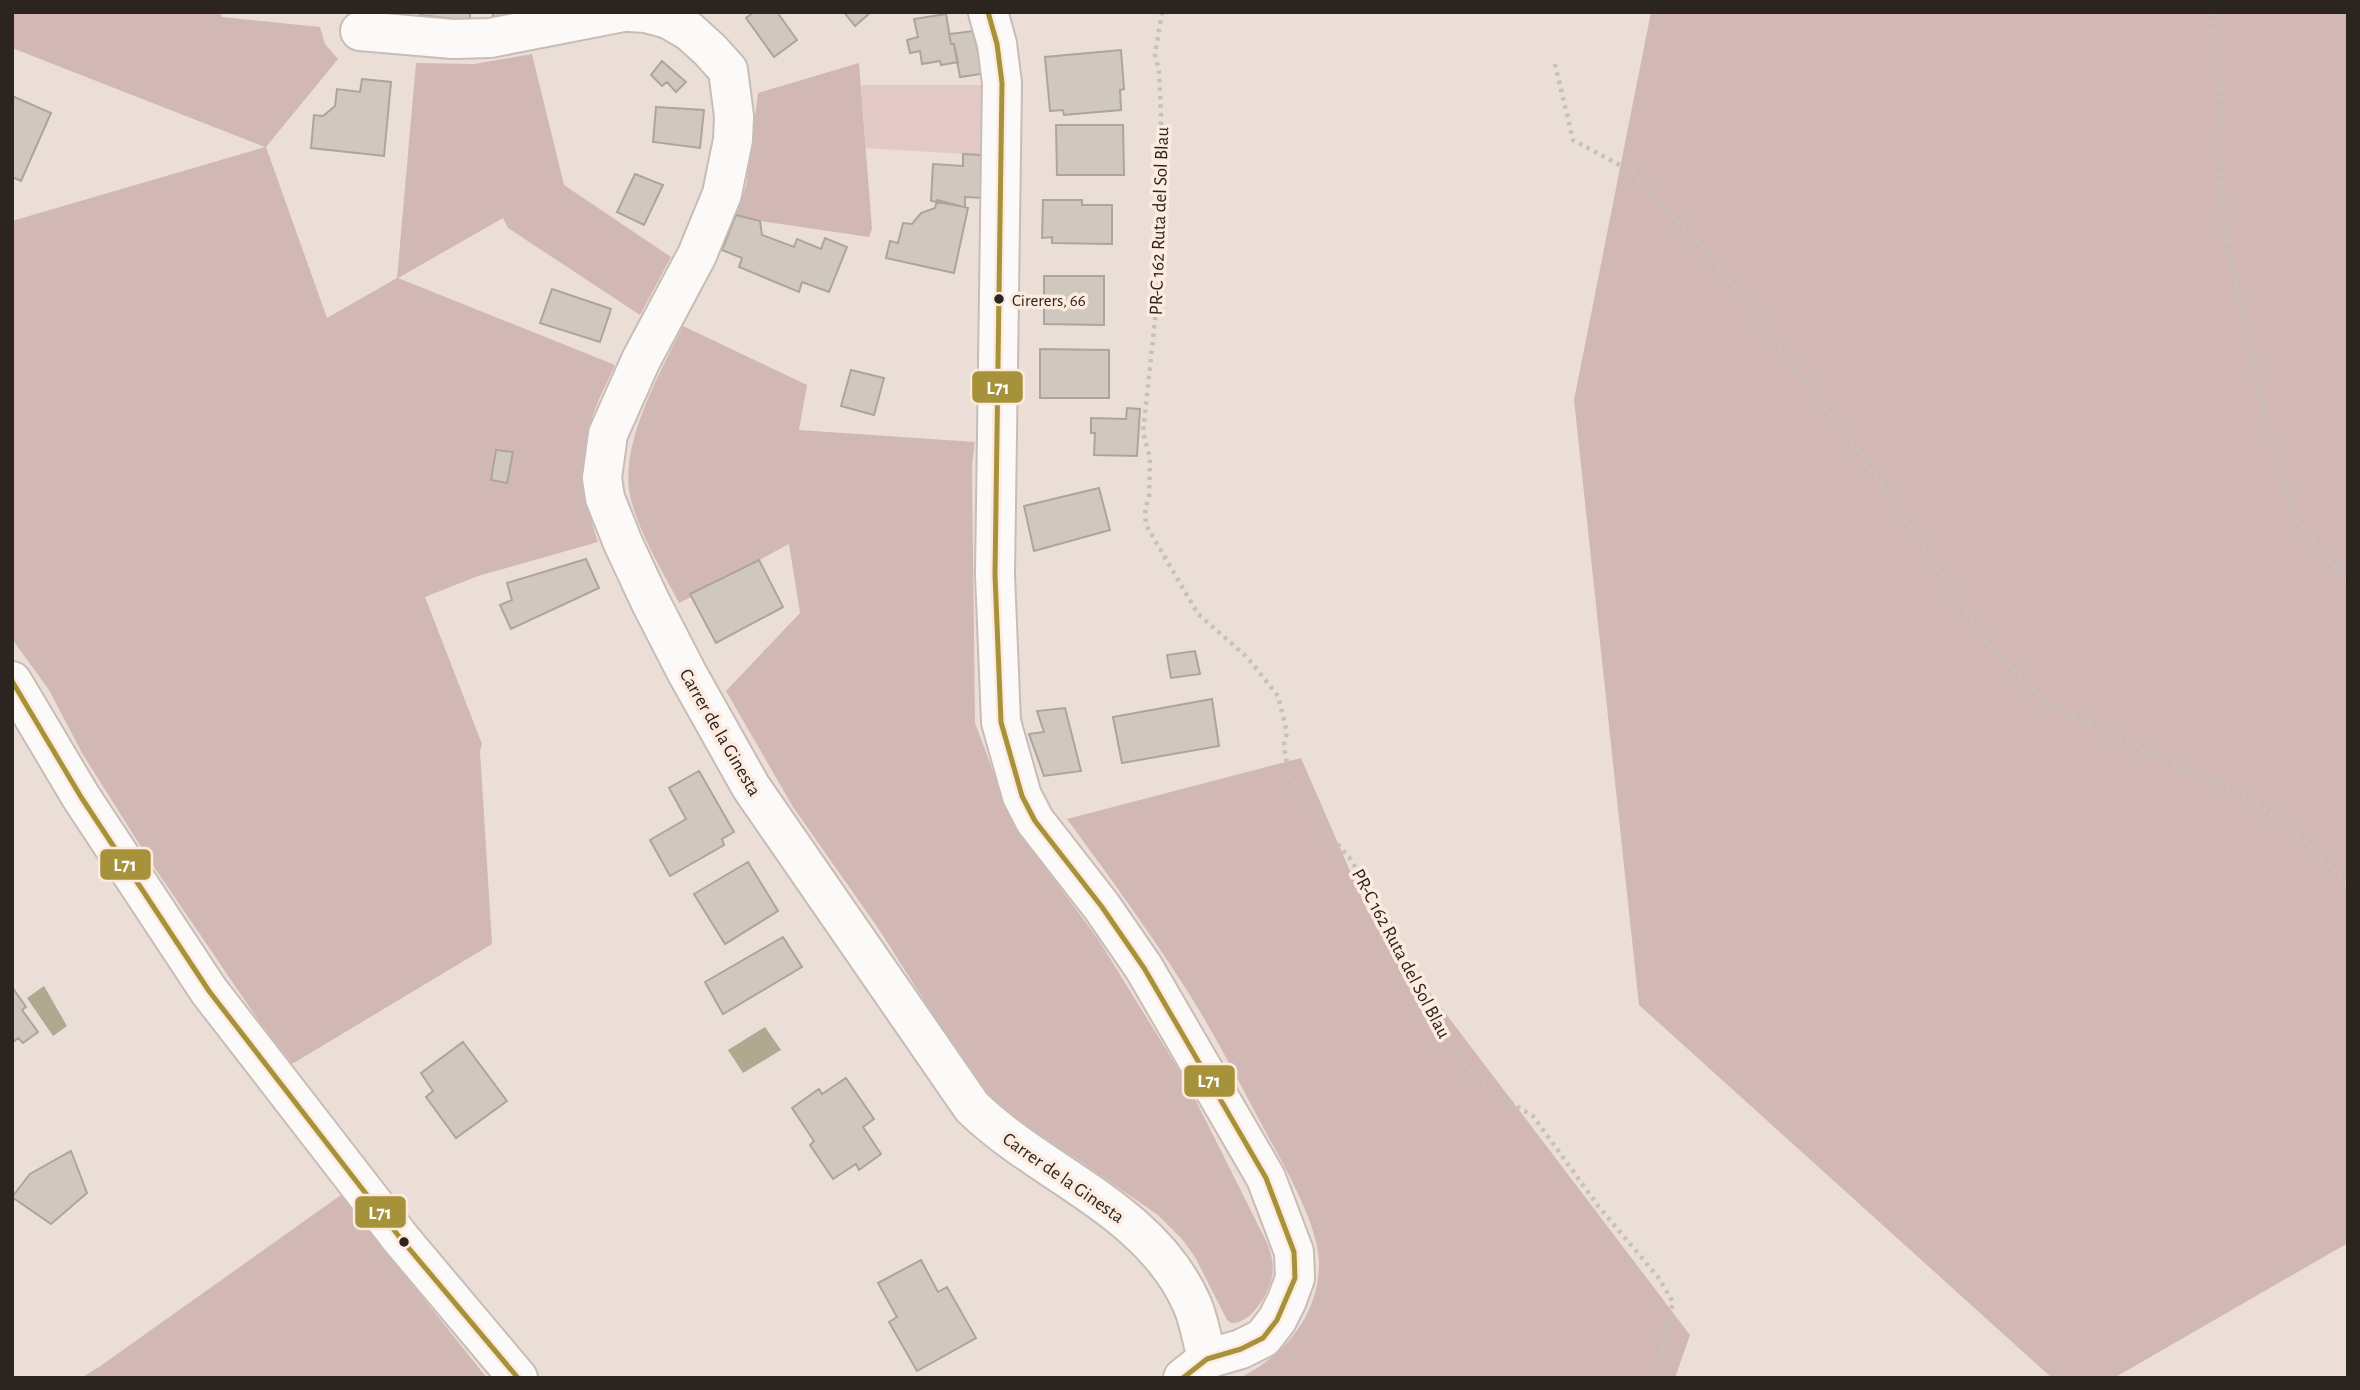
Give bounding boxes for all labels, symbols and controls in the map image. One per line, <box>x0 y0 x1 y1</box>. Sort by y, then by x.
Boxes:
street label: PR-C 162 Ruta del Sol Blau <box>1147 126 1172 316</box>
marker: Cirerers, 66 <box>992 292 1006 306</box>
place label: Cirerers, 66 <box>1012 292 1086 309</box>
line badge: L71 <box>971 370 1024 404</box>
text: L71 <box>986 379 1010 398</box>
street label: Carrer de la Ginesta <box>676 666 764 800</box>
line badge: L71 <box>99 848 152 881</box>
text: L71 <box>113 856 137 875</box>
street label: PR-C 162 Ruta del Sol Blau <box>1348 866 1453 1042</box>
line badge: L71 <box>1183 1064 1236 1098</box>
text: L71 <box>1197 1072 1221 1091</box>
street label: Carrer de la Ginesta <box>999 1129 1128 1227</box>
line badge: L71 <box>354 1195 407 1229</box>
text: L71 <box>368 1204 392 1223</box>
unlabelled marker <box>397 1235 411 1249</box>

